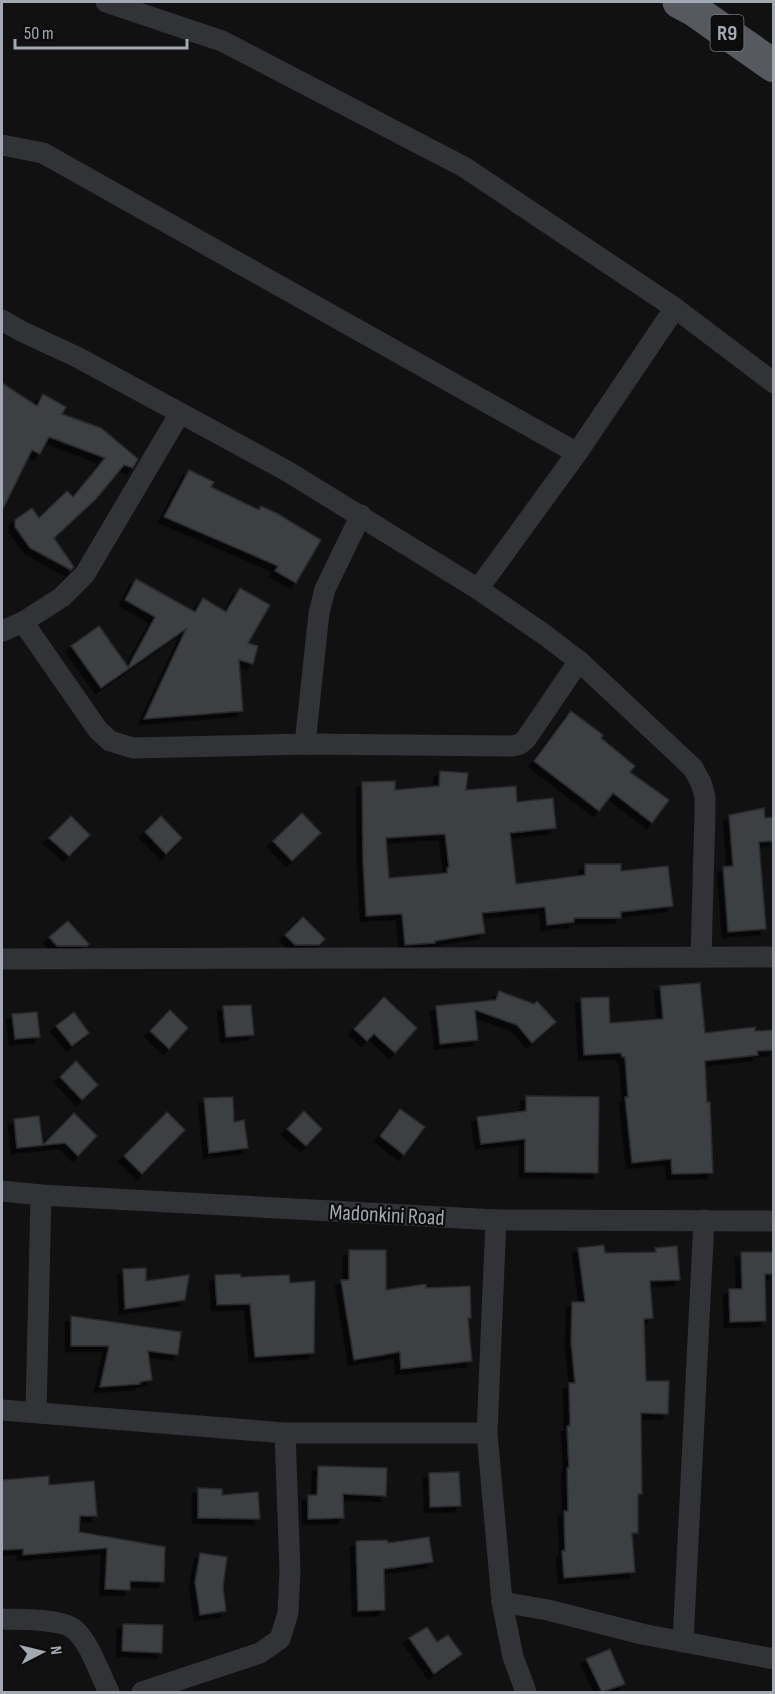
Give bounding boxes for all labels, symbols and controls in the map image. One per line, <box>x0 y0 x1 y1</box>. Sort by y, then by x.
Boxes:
scale bar <box>15 12 188 50</box>
road number: R9 <box>710 15 744 51</box>
text: 50 m <box>24 23 54 44</box>
street label: Madonkini Road <box>329 1199 445 1232</box>
north arrow <box>12 1622 72 1682</box>
text: N <box>45 1645 65 1656</box>

